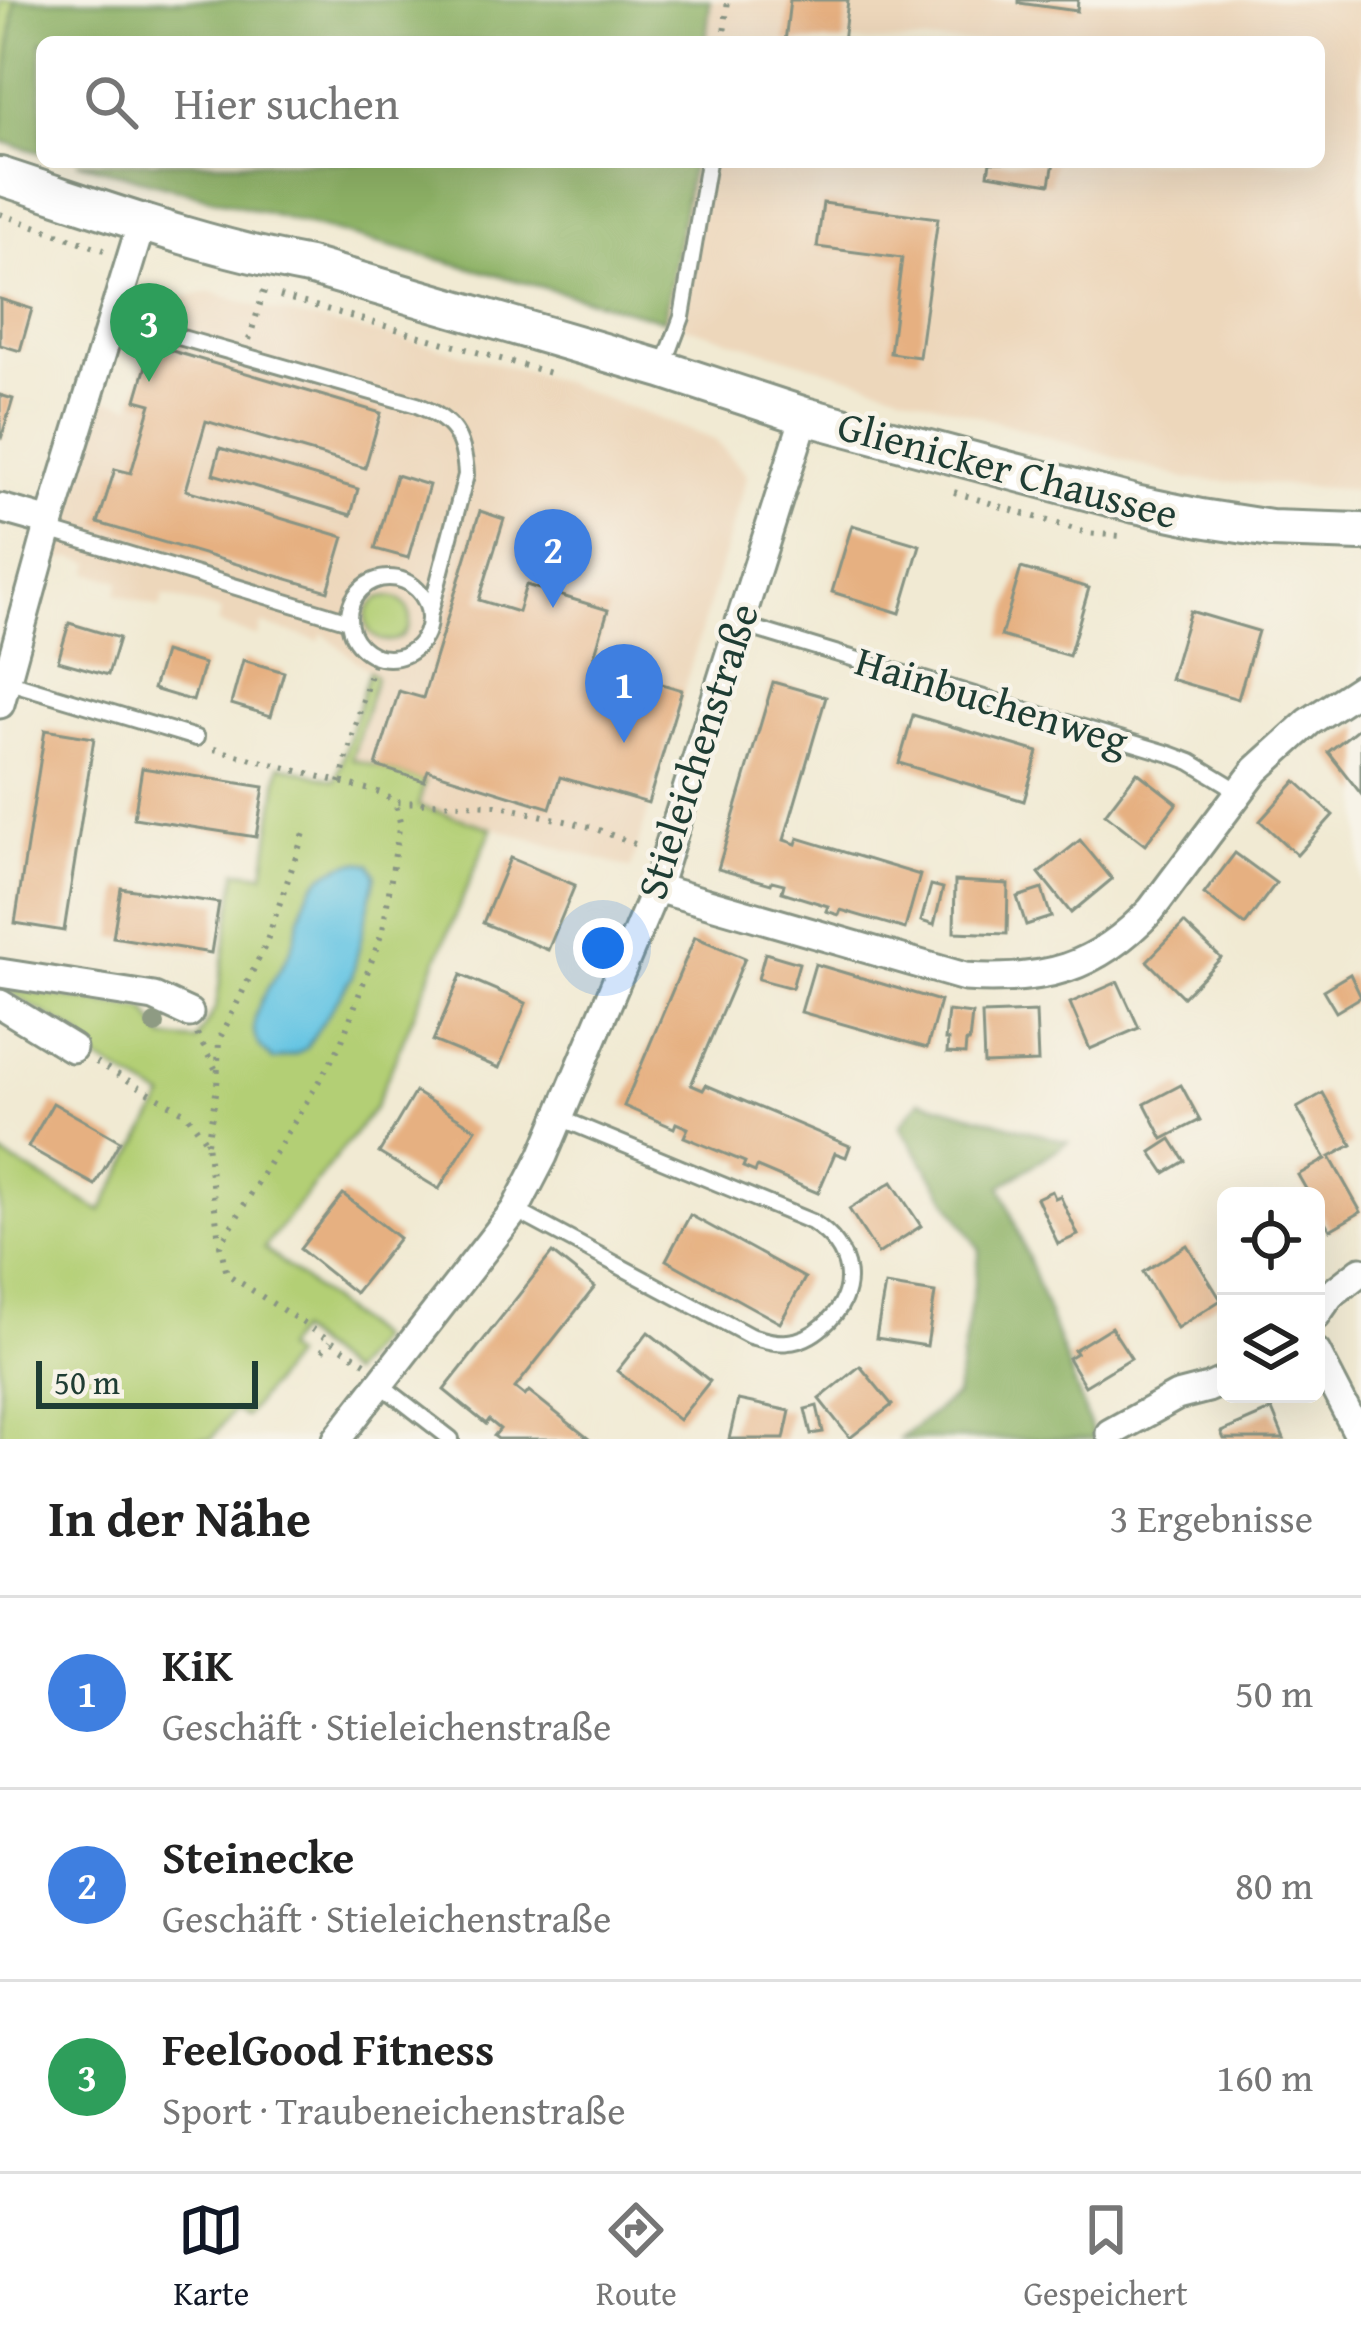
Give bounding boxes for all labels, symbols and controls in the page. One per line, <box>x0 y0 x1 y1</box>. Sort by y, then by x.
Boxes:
search box <box>36 36 1325 168</box>
icon: search <box>78 69 144 135</box>
text: Hier suchen <box>174 70 399 135</box>
pin: 3 <box>110 283 188 382</box>
street label: Glienicker Chaussee <box>831 394 1185 543</box>
pin: 2 <box>514 509 592 608</box>
street label: Stieleichenstraße <box>620 595 773 907</box>
street label: Hainbuchenweg <box>848 629 1136 770</box>
pin: 1 <box>585 644 663 743</box>
your location <box>573 918 633 978</box>
map controls <box>1217 1187 1325 1403</box>
button: locate <box>1217 1187 1325 1295</box>
button: layers <box>1217 1295 1325 1403</box>
scale bar <box>36 1355 258 1408</box>
text: 50 m <box>54 1358 120 1406</box>
text: In der Nähe <box>48 1480 311 1555</box>
text: 3 Ergebnisse <box>1110 1489 1313 1546</box>
text: KiK <box>162 1632 233 1697</box>
text: 1 <box>77 1664 97 1721</box>
text: 50 m <box>1235 1664 1313 1721</box>
text: Geschäft · Stieleichenstraße <box>162 1697 611 1754</box>
text: Steinecke <box>162 1824 354 1889</box>
text: 2 <box>77 1856 97 1913</box>
text: 80 m <box>1235 1856 1313 1913</box>
text: Geschäft · Stieleichenstraße <box>162 1889 611 1946</box>
text: FeelGood Fitness <box>162 2016 494 2081</box>
text: 3 <box>77 2048 97 2105</box>
text: 160 m <box>1216 2048 1313 2105</box>
text: Sport · Traubeneichenstraße <box>162 2081 626 2138</box>
tab: Karte <box>173 2197 249 2317</box>
tab: Route <box>596 2197 677 2317</box>
tab: Gespeichert <box>1024 2197 1188 2317</box>

